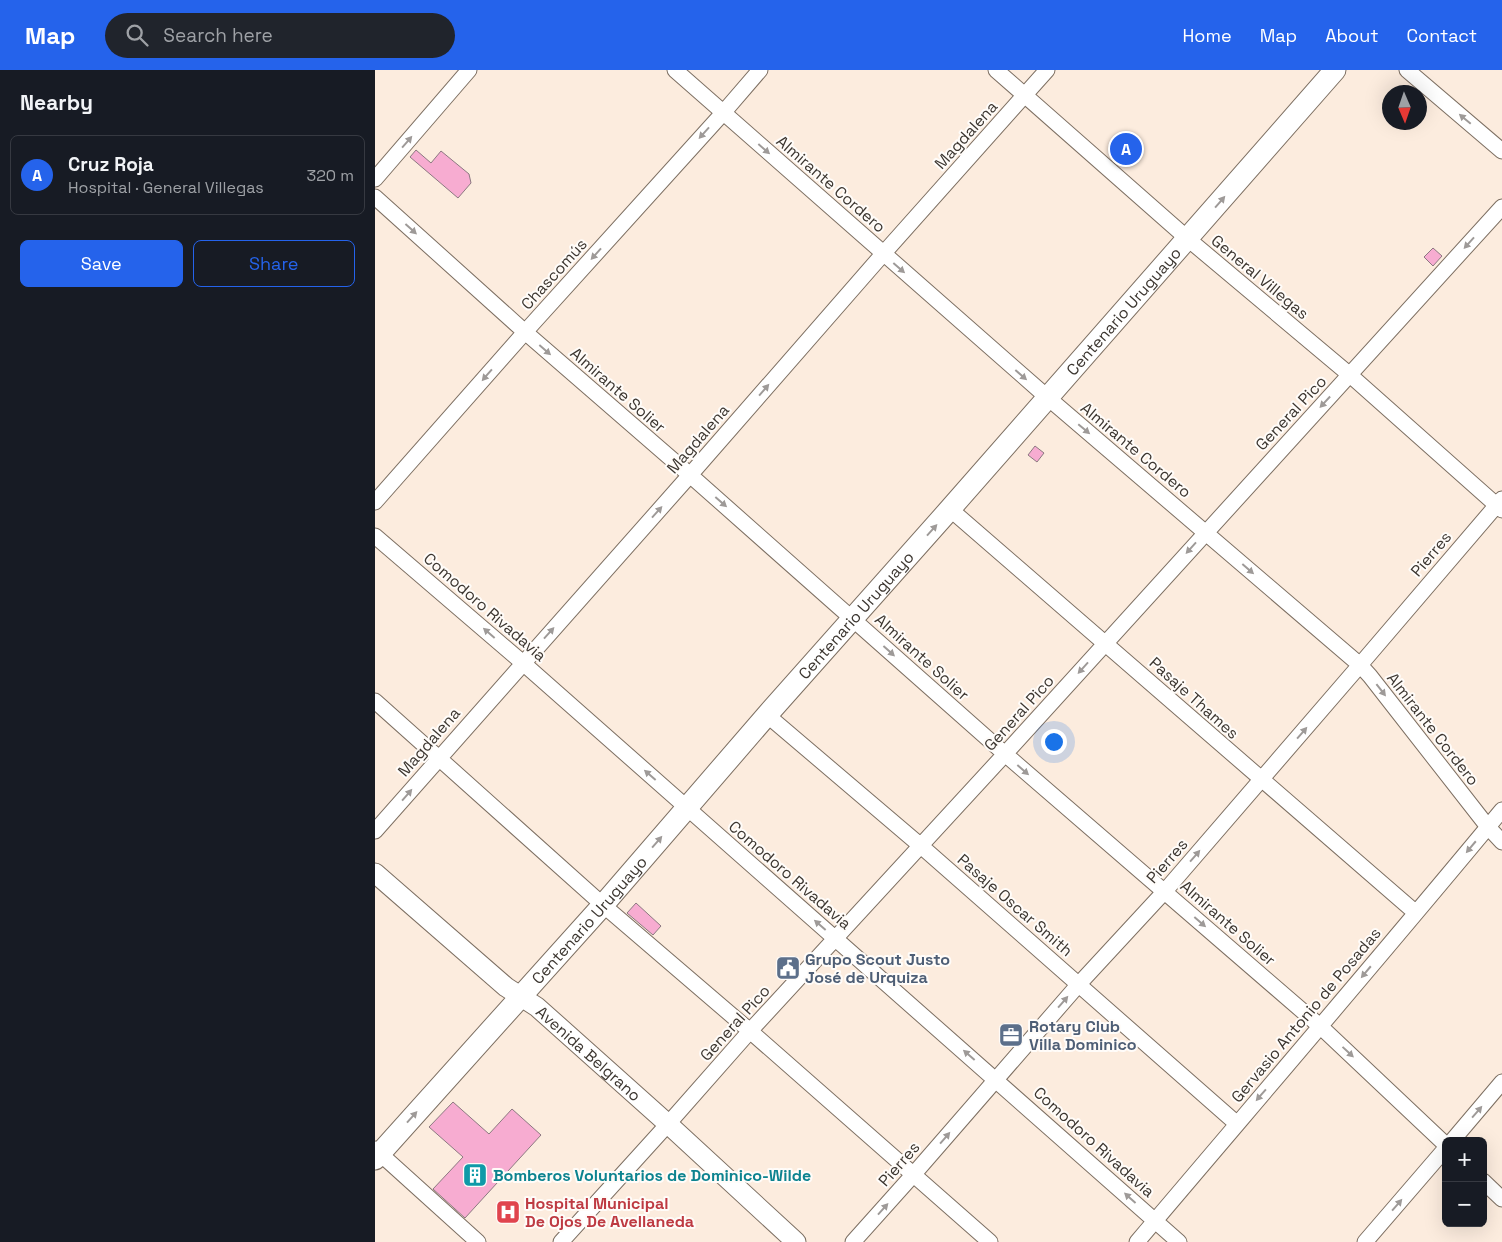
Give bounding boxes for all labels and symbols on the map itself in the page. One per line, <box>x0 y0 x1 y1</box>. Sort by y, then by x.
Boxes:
north arrow <box>1382 85 1427 130</box>
street label: Magdalena <box>930 96 1002 174</box>
one-way arrow <box>1459 114 1472 125</box>
one-way arrow <box>699 127 710 140</box>
pin: A <box>1110 130 1142 168</box>
street label: Almirante Cordero <box>772 131 890 237</box>
one-way arrow <box>401 136 412 148</box>
one-way arrow <box>758 143 771 154</box>
one-way arrow <box>1214 197 1226 209</box>
one-way arrow <box>405 224 418 235</box>
street label: General Villegas <box>1207 230 1313 324</box>
street label: Chascomús <box>516 234 592 314</box>
one-way arrow <box>1463 236 1475 248</box>
street label: Centenario Uruguayo <box>1061 243 1186 380</box>
one-way arrow <box>590 247 601 260</box>
one-way arrow <box>893 262 906 273</box>
street label: Almirante Solier <box>566 343 670 437</box>
one-way arrow <box>538 344 551 355</box>
one-way arrow <box>481 368 493 380</box>
one-way arrow <box>1015 369 1027 381</box>
street label: General Pico <box>1251 371 1331 455</box>
one-way arrow <box>759 383 770 396</box>
one-way arrow <box>1319 396 1331 408</box>
street label: Almirante Cordero <box>1076 398 1196 502</box>
street label: Magdalena <box>662 400 734 478</box>
one-way arrow <box>1078 423 1090 435</box>
one-way arrow <box>714 496 726 508</box>
one-way arrow <box>651 506 663 518</box>
one-way arrow <box>926 524 937 537</box>
street label: Pierres <box>1406 527 1456 581</box>
one-way arrow <box>1186 541 1197 554</box>
street label: Centenario Uruguayo <box>793 547 918 683</box>
street label: Comodoro Rivadavia <box>419 548 551 666</box>
one-way arrow <box>1241 563 1254 574</box>
street label: Almirante Solier <box>870 609 974 705</box>
one-way arrow <box>482 628 495 639</box>
one-way arrow <box>543 628 555 640</box>
one-way arrow <box>882 645 894 657</box>
street label: Pasaje Thames <box>1145 652 1243 744</box>
one-way arrow <box>1077 662 1088 675</box>
street label: Almirante Cordero <box>1382 668 1484 790</box>
street label: General Pico <box>979 671 1059 755</box>
one-way arrow <box>1375 683 1386 696</box>
street label: Magdalena <box>393 703 465 781</box>
one-way arrow <box>1296 727 1307 740</box>
your location <box>1041 729 1067 755</box>
one-way arrow <box>1017 764 1029 776</box>
one-way arrow <box>645 769 657 781</box>
one-way arrow <box>401 789 413 801</box>
street label: Comodoro Rivadavia <box>724 816 856 934</box>
street label: Pierres <box>1142 834 1192 888</box>
one-way arrow <box>651 836 662 848</box>
one-way arrow <box>1465 841 1476 854</box>
street label: Pasaje Oscar Smith <box>953 849 1077 961</box>
one-way arrow <box>1189 850 1201 862</box>
street label: Centenario Uruguayo <box>527 851 651 988</box>
street label: Almirante Solier <box>1176 876 1280 970</box>
one-way arrow <box>1193 916 1206 927</box>
one-way arrow <box>815 919 827 931</box>
street label: Gervasio Antonio de Posadas <box>1226 923 1386 1107</box>
place label: Grupo Scout Justo José de Urquiza <box>805 949 950 988</box>
public building icon: Grupo Scout Justo José de Urquiza <box>775 955 801 981</box>
one-way arrow <box>1361 965 1372 978</box>
street label: General Pico <box>695 981 775 1065</box>
one-way arrow <box>1057 997 1069 1009</box>
street label: Avenida Belgrano <box>532 1001 646 1106</box>
place label: Rotary Club Villa Dominico <box>1029 1016 1137 1055</box>
office icon: Rotary Club Villa Dominico <box>998 1022 1024 1048</box>
one-way arrow <box>1341 1046 1353 1058</box>
one-way arrow <box>963 1049 975 1061</box>
street label: Comodoro Rivadavia <box>1029 1082 1159 1202</box>
one-way arrow <box>1255 1089 1267 1101</box>
one-way arrow <box>1471 1106 1483 1118</box>
one-way arrow <box>407 1110 418 1123</box>
one-way arrow <box>939 1133 951 1145</box>
street label: Pierres <box>874 1137 924 1191</box>
building icon: Bomberos Voluntarios de Dominico-Wilde <box>462 1162 488 1188</box>
place label: Bomberos Voluntarios de Dominico-Wilde <box>493 1165 811 1186</box>
one-way arrow <box>1124 1192 1136 1204</box>
place label: Hospital Municipal De Ojos De Avellaneda <box>525 1193 694 1232</box>
hospital icon: Hospital Municipal De Ojos De Avellaneda <box>495 1199 521 1225</box>
one-way arrow <box>1391 1199 1402 1211</box>
one-way arrow <box>877 1203 889 1215</box>

